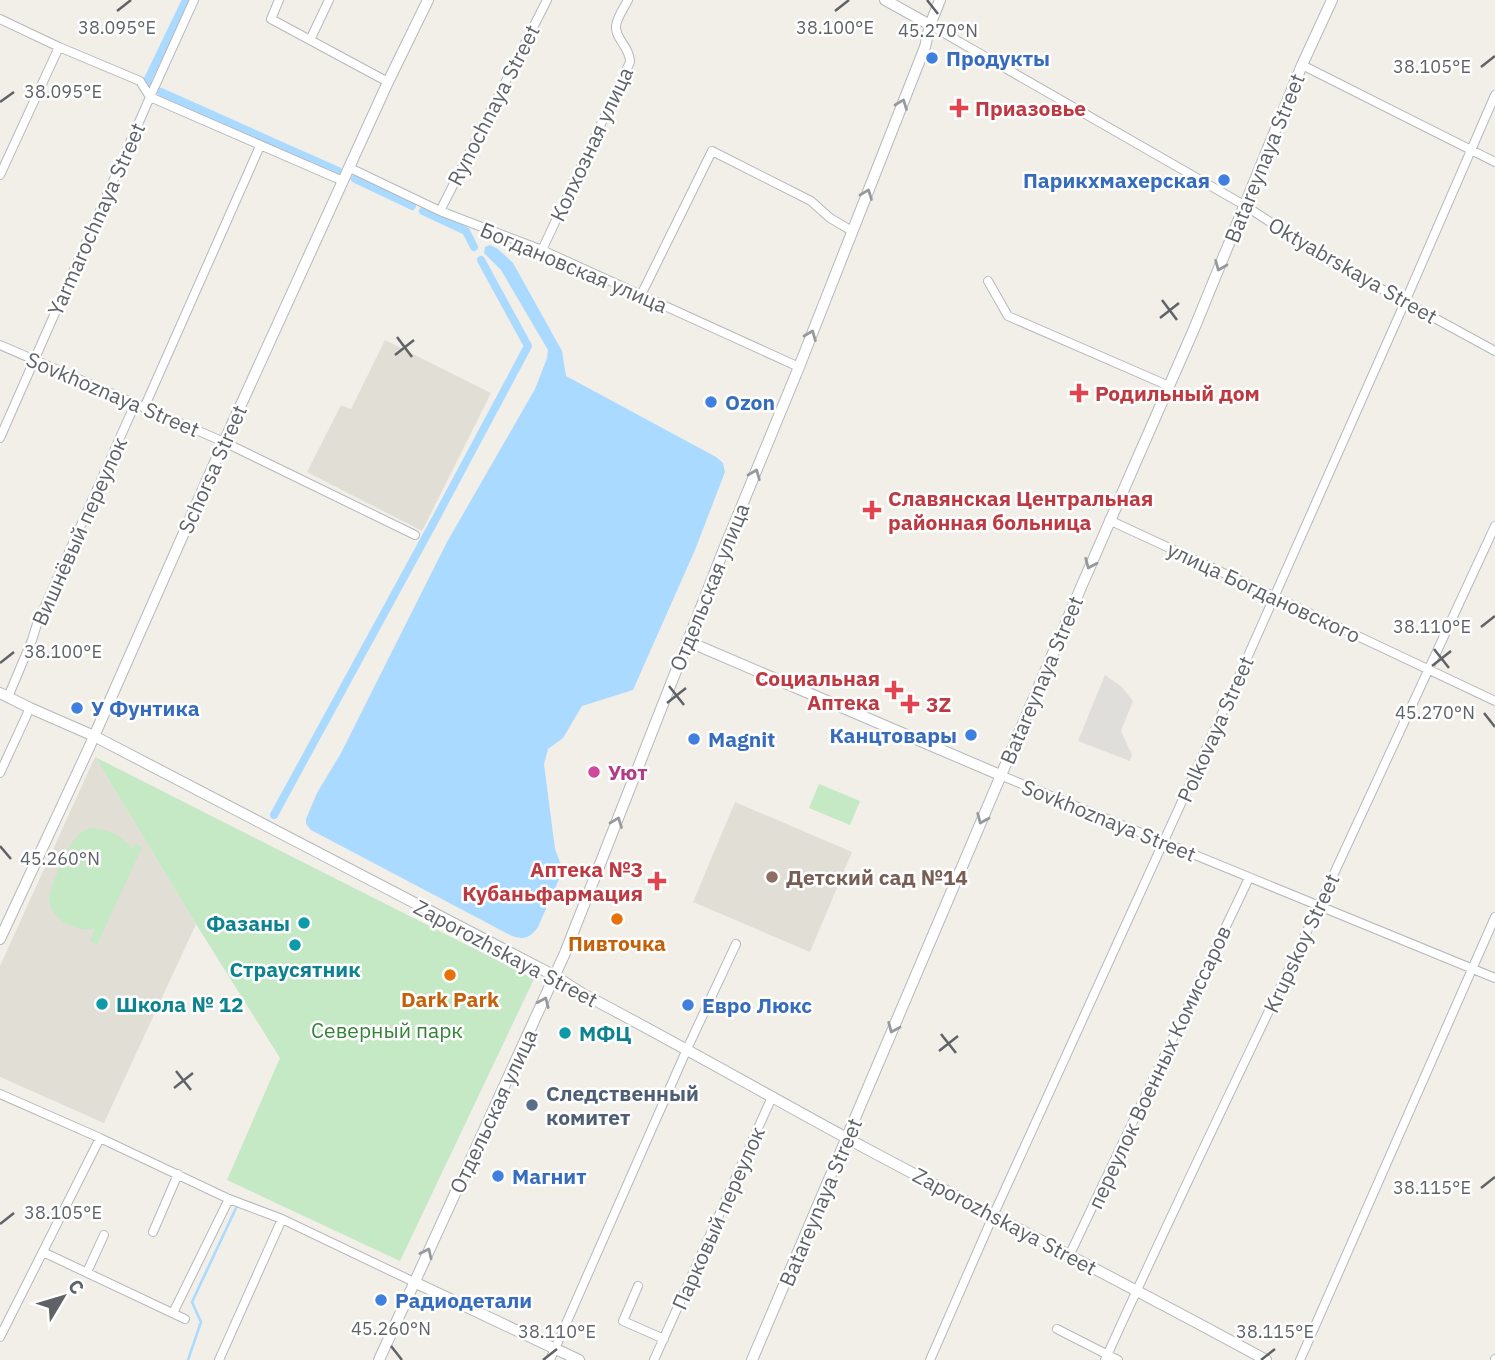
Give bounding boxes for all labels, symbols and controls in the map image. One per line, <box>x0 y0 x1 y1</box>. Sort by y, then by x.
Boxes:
text: 38.095°E <box>78 16 156 39</box>
text: 38.100°E <box>796 16 874 39</box>
text: 45.270°N <box>898 19 978 42</box>
street label: Rynochnaya Street <box>440 20 546 190</box>
place label: Продукты <box>946 44 1050 72</box>
marker: Продукты <box>924 50 940 66</box>
text: 38.105°E <box>1393 55 1471 78</box>
street label: Колхозная улица <box>543 62 639 226</box>
street label: Batareynaya Street <box>1217 69 1311 247</box>
text: 38.095°E <box>24 80 102 103</box>
place label: Приазовье <box>975 94 1086 122</box>
one-way arrow <box>894 98 908 110</box>
marker: Приазовье <box>949 98 969 118</box>
street label: Yarmarochnaya Street <box>41 118 151 320</box>
place label: Парикхмахерская <box>1023 166 1210 194</box>
marker: Парикхмахерская <box>1216 172 1232 188</box>
one-way arrow <box>858 189 872 201</box>
street label: Oktyabrskaya Street <box>1263 210 1443 330</box>
street label: Богдановская улица <box>476 215 672 319</box>
one-way arrow <box>1214 259 1228 271</box>
one-way arrow <box>803 330 817 342</box>
street label: Sovkhoznaya Street <box>22 345 204 443</box>
place label: Родильный дом <box>1095 379 1260 407</box>
marker: Родильный дом <box>1069 383 1089 403</box>
place label: Ozon <box>725 388 775 416</box>
marker: Ozon <box>703 394 719 410</box>
street label: Schorsa Street <box>171 400 253 538</box>
street label: Вишнёвый переулок <box>25 432 133 630</box>
one-way arrow <box>746 468 760 480</box>
place label: Славянская Центральная районная больница <box>888 484 1153 536</box>
street label: Отдельская улица <box>663 499 755 675</box>
marker: Славянская Центральная районная больница <box>862 500 882 520</box>
street label: улица Богдановского <box>1163 535 1365 649</box>
one-way arrow <box>1084 557 1098 570</box>
street label: Batareynaya Street <box>993 592 1089 768</box>
text: 38.110°E <box>1393 615 1471 638</box>
text: 38.100°E <box>24 640 102 663</box>
street label: Polkovaya Street <box>1170 651 1260 807</box>
place label: Социальная Аптека <box>755 664 880 716</box>
marker: Социальная Аптека <box>886 682 902 698</box>
place label: 3Z <box>926 690 951 718</box>
place label: У Фунтика <box>91 694 200 722</box>
marker: 3Z <box>900 694 920 714</box>
marker: У Фунтика <box>69 700 85 716</box>
text: 45.270°N <box>1395 701 1475 724</box>
place label: Канцтовары <box>829 721 957 749</box>
place label: Magnit <box>708 725 775 753</box>
marker: Канцтовары <box>963 727 979 743</box>
marker: Magnit <box>686 731 702 747</box>
place label: Уют <box>608 758 648 786</box>
marker: Уют <box>586 764 602 780</box>
street label: Sovkhoznaya Street <box>1018 772 1200 868</box>
one-way arrow <box>976 812 990 824</box>
one-way arrow <box>608 816 622 828</box>
text: 45.260°N <box>20 847 100 870</box>
place label: Аптека №3 Кубаньфармация <box>462 855 643 907</box>
place label: Детский сад №14 <box>786 863 968 891</box>
marker: Детский сад №14 <box>764 869 780 885</box>
street label: Krupskoy Street <box>1256 869 1346 1017</box>
marker: Аптека №3 Кубаньфармация <box>649 873 665 889</box>
street label: Zaporozhskaya Street <box>409 893 603 1013</box>
place label: Фазаны <box>206 909 290 937</box>
marker: Пивточка <box>609 911 625 927</box>
marker: Фазаны <box>296 915 312 931</box>
street label: переулок Военных Комиссаров <box>1081 921 1237 1213</box>
place label: Пивточка <box>568 929 666 957</box>
marker: Страусятник <box>287 937 303 953</box>
place label: Страусятник <box>229 955 361 983</box>
marker: Dark Park <box>442 967 458 983</box>
place label: Dark Park <box>401 985 500 1013</box>
place label: Школа № 12 <box>116 990 244 1018</box>
place label: Евро Люкс <box>702 991 812 1019</box>
marker: Школа № 12 <box>94 996 110 1012</box>
one-way arrow <box>536 997 550 1010</box>
marker: Евро Люкс <box>680 997 696 1013</box>
park label: Северный парк <box>311 1016 463 1044</box>
place label: МФЦ <box>579 1019 631 1047</box>
one-way arrow <box>888 1022 902 1034</box>
street label: Отдельская улица <box>443 1024 543 1198</box>
marker: МФЦ <box>557 1025 573 1041</box>
place label: Следственный комитет <box>546 1079 699 1131</box>
marker: Следственный комитет <box>524 1097 540 1113</box>
street label: Batareynaya Street <box>772 1114 868 1290</box>
street label: Парковый переулок <box>665 1122 771 1314</box>
street label: Zaporozhskaya Street <box>908 1161 1102 1281</box>
place label: Магнит <box>512 1162 587 1190</box>
marker: Магнит <box>490 1168 506 1184</box>
text: 38.115°E <box>1393 1176 1471 1199</box>
text: 38.105°E <box>24 1201 102 1224</box>
one-way arrow <box>419 1248 433 1260</box>
north arrow <box>28 1262 98 1332</box>
text: С <box>63 1274 90 1299</box>
place label: Радиодетали <box>395 1286 532 1314</box>
marker: Радиодетали <box>373 1292 389 1308</box>
text: 45.260°N <box>351 1317 431 1340</box>
text: 38.110°E <box>518 1320 596 1343</box>
text: 38.115°E <box>1236 1320 1314 1343</box>

